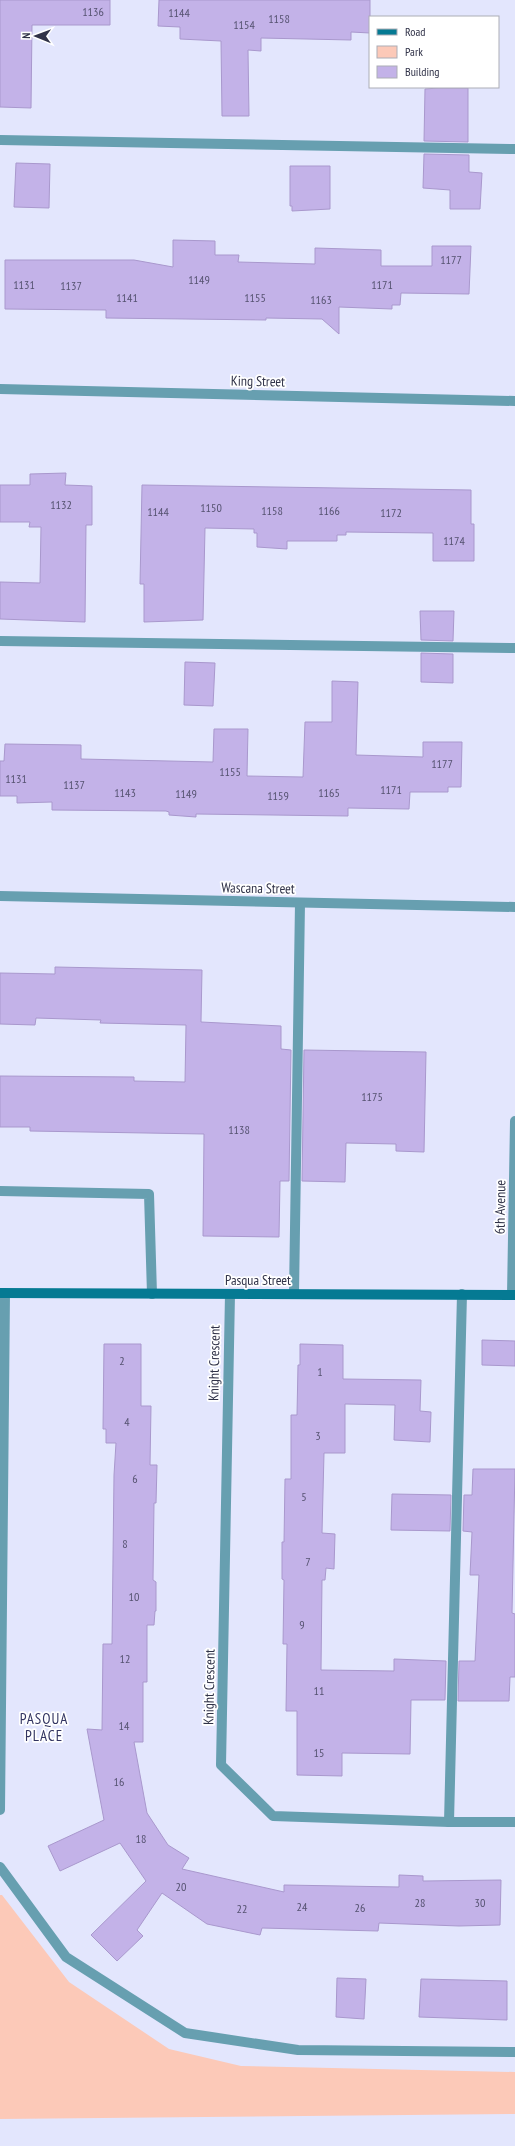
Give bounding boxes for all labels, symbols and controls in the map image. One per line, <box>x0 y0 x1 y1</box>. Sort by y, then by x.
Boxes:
house number: 1136 <box>82 4 104 19</box>
house number: 1144 <box>168 5 190 20</box>
house number: 1158 <box>268 11 290 26</box>
north arrow <box>16 16 56 56</box>
legend <box>369 16 499 88</box>
house number: 1154 <box>233 17 255 32</box>
text: Road <box>405 24 425 39</box>
text: N <box>19 33 33 39</box>
text: Park <box>405 44 423 59</box>
text: Building <box>405 64 440 79</box>
house number: 1177 <box>440 252 462 267</box>
house number: 1149 <box>188 272 210 287</box>
house number: 1131 <box>13 277 35 292</box>
house number: 1171 <box>371 277 393 292</box>
house number: 1137 <box>60 278 82 293</box>
house number: 1141 <box>116 290 138 305</box>
house number: 1155 <box>244 290 266 305</box>
house number: 1163 <box>310 292 332 307</box>
street label: King Street <box>231 372 285 390</box>
house number: 1132 <box>50 497 72 512</box>
house number: 1150 <box>200 500 222 515</box>
house number: 1158 <box>261 503 283 518</box>
house number: 1166 <box>318 503 340 518</box>
house number: 1144 <box>147 504 169 519</box>
house number: 1172 <box>380 505 402 520</box>
house number: 1174 <box>443 533 465 548</box>
house number: 1177 <box>431 756 453 771</box>
house number: 1155 <box>219 764 241 779</box>
house number: 1131 <box>5 771 27 786</box>
house number: 1137 <box>63 777 85 792</box>
house number: 1171 <box>380 782 402 797</box>
house number: 1143 <box>114 785 136 800</box>
house number: 1165 <box>318 785 340 800</box>
house number: 1149 <box>175 786 197 801</box>
house number: 1159 <box>267 788 289 803</box>
street label: Wascana Street <box>221 878 295 898</box>
house number: 1175 <box>361 1089 383 1104</box>
house number: 1138 <box>228 1122 250 1137</box>
street label: 6th Avenue <box>491 1179 509 1234</box>
street label: Pasqua Street <box>225 1271 291 1289</box>
street label: Knight Crescent <box>204 1325 224 1401</box>
house number: 2 <box>119 1353 125 1368</box>
house number: 1 <box>317 1364 323 1379</box>
house number: 4 <box>124 1414 130 1429</box>
house number: 3 <box>315 1428 321 1443</box>
house number: 6 <box>132 1471 138 1486</box>
house number: 5 <box>301 1489 307 1504</box>
house number: 8 <box>122 1536 128 1551</box>
house number: 7 <box>305 1554 311 1569</box>
house number: 10 <box>129 1589 139 1604</box>
house number: 9 <box>299 1617 305 1632</box>
street label: Knight Crescent <box>199 1649 219 1725</box>
house number: 12 <box>120 1651 130 1666</box>
house number: 11 <box>314 1683 324 1698</box>
district label: PASQUA PLACE <box>20 1709 68 1745</box>
house number: 14 <box>119 1718 130 1733</box>
house number: 15 <box>314 1745 324 1760</box>
house number: 16 <box>114 1774 124 1789</box>
house number: 18 <box>136 1831 146 1846</box>
house number: 20 <box>176 1879 186 1894</box>
house number: 28 <box>415 1895 425 1910</box>
house number: 30 <box>475 1895 485 1910</box>
house number: 24 <box>297 1899 308 1914</box>
house number: 26 <box>355 1900 365 1915</box>
house number: 22 <box>237 1901 247 1916</box>

